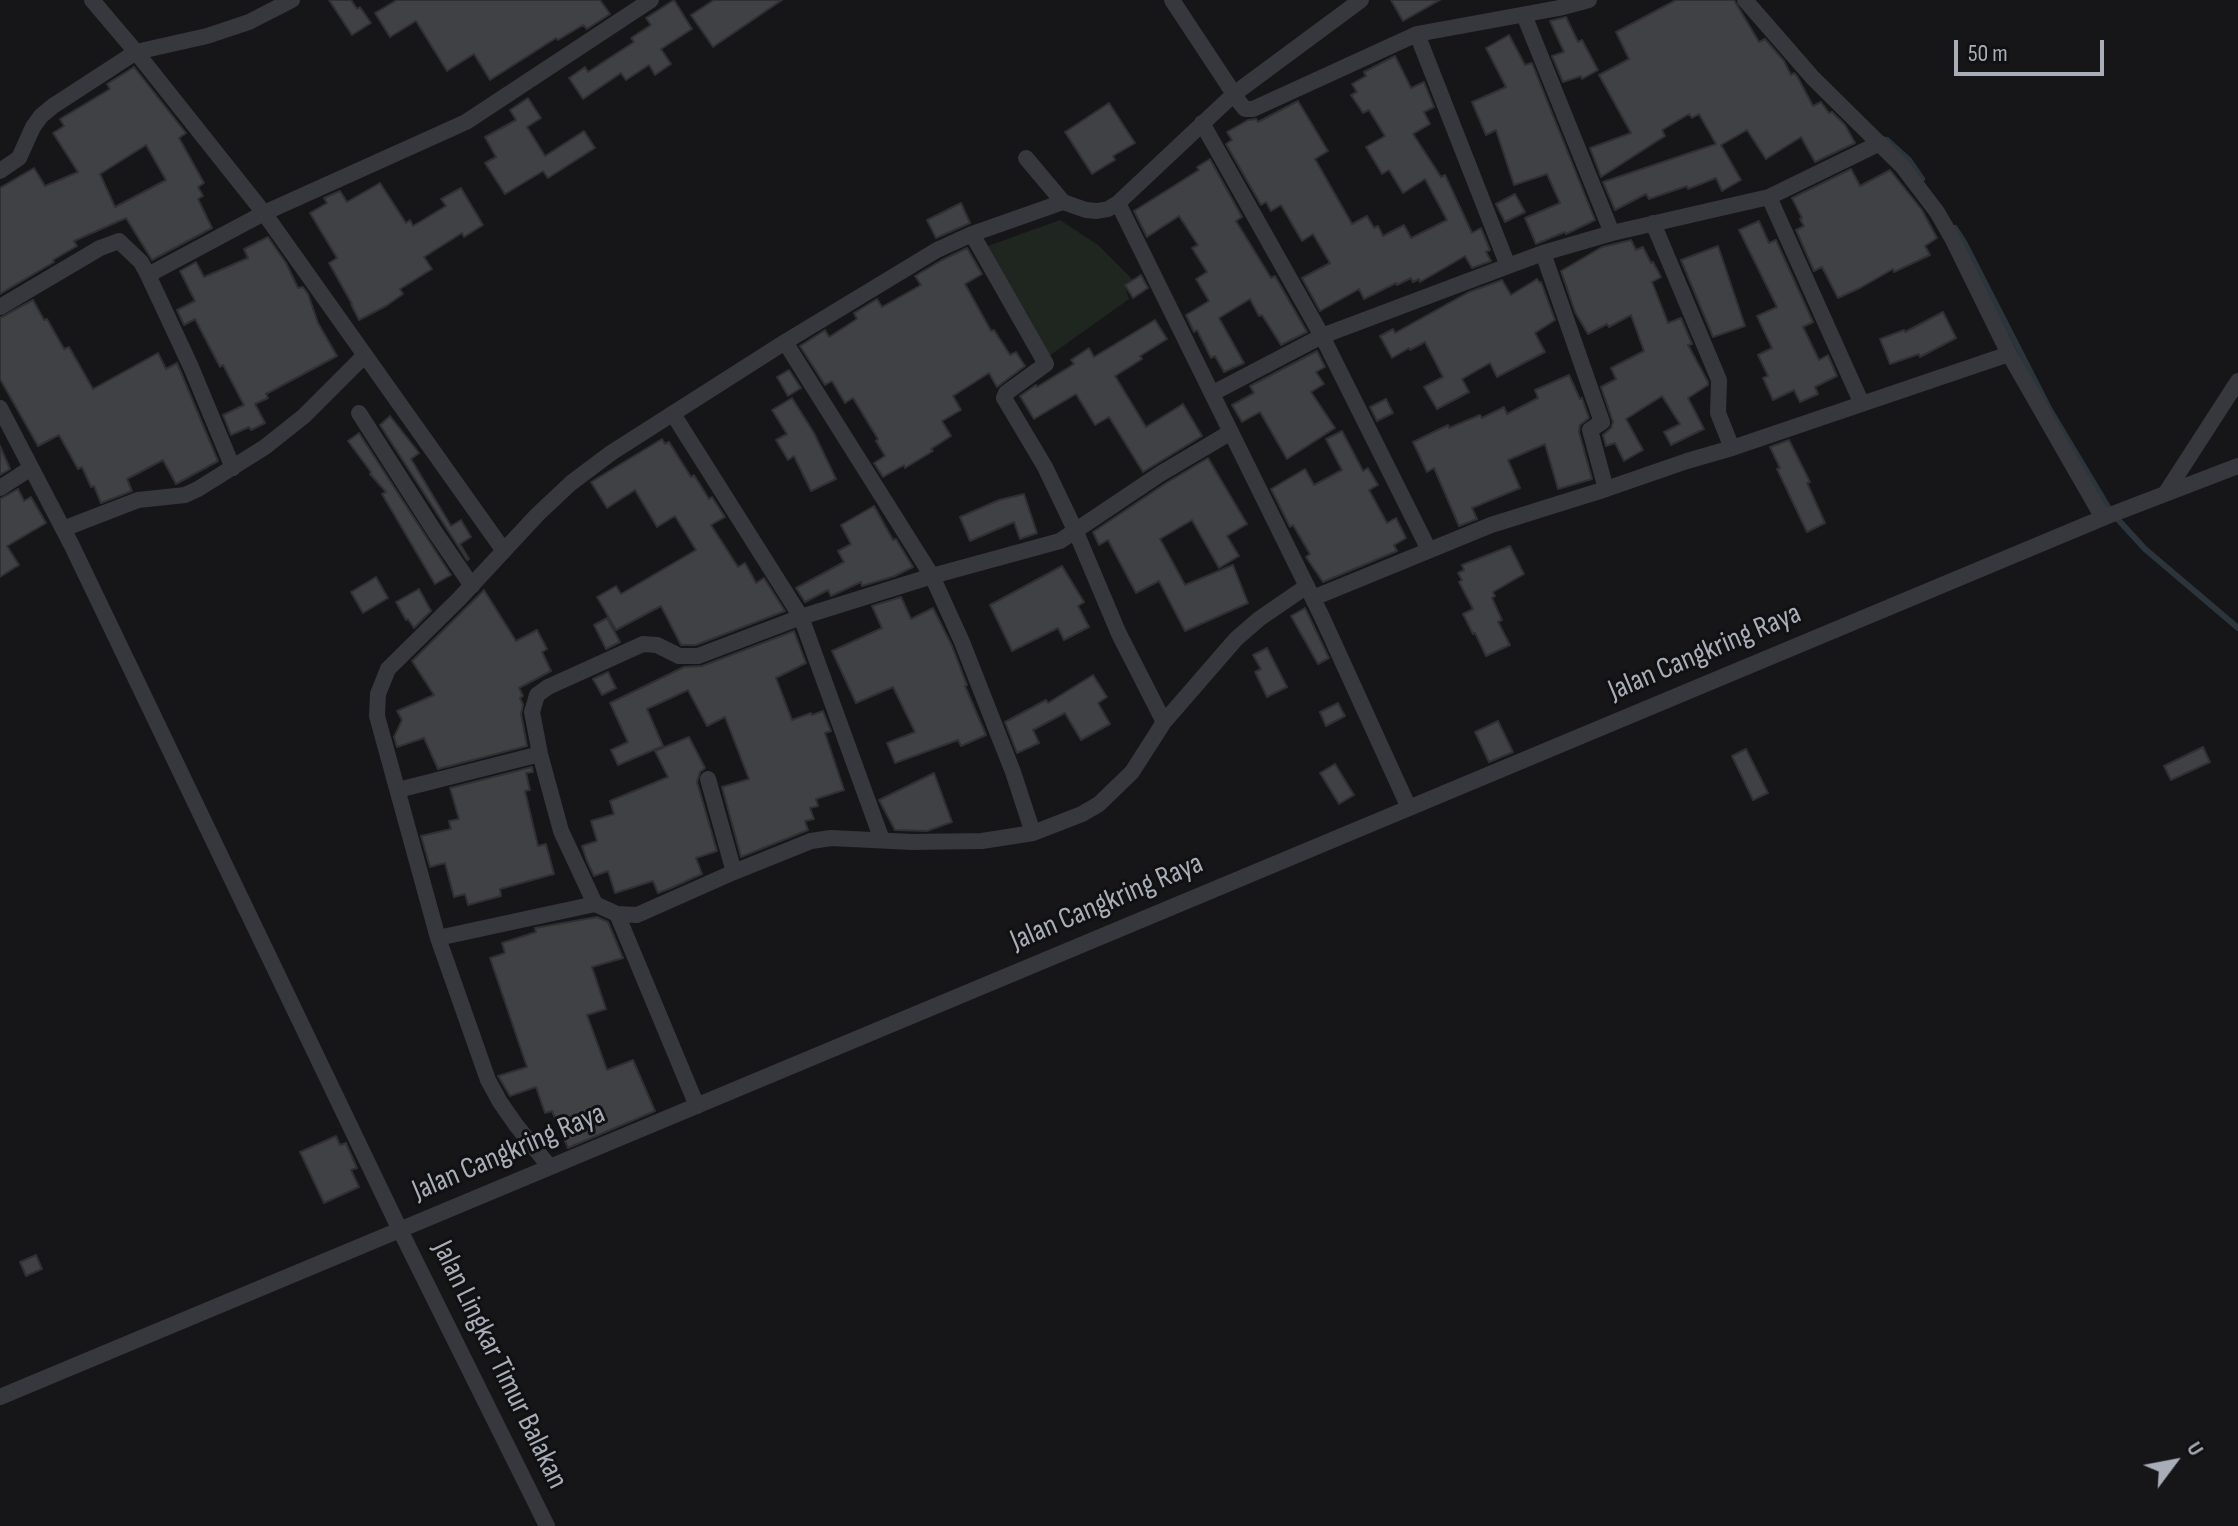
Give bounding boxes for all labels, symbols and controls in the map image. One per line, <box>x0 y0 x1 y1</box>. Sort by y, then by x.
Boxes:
scale bar <box>1958 24 2108 74</box>
text: 50 m <box>1968 39 2008 68</box>
street label: Jalan Cangkring Raya <box>1603 596 1807 710</box>
street label: Jalan Cangkring Raya <box>1005 846 1209 960</box>
street label: Jalan Cangkring Raya <box>407 1096 611 1210</box>
street label: Jalan Lingkar Timur Balakan <box>423 1235 575 1495</box>
north arrow <box>2134 1422 2214 1502</box>
text: U <box>2180 1437 2209 1461</box>

